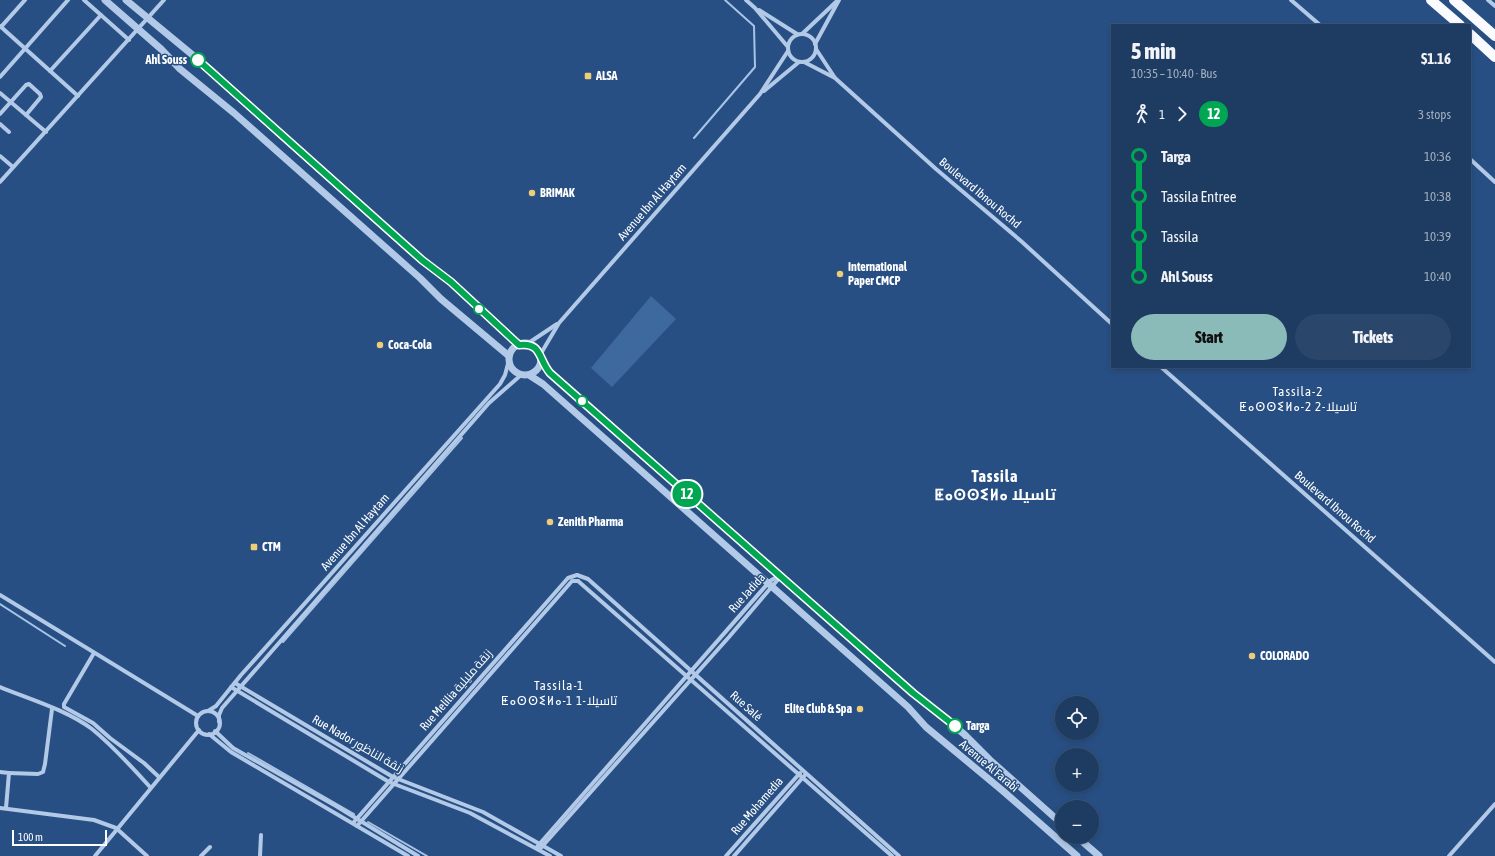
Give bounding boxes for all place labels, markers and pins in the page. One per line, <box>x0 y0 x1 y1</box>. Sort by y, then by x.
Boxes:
marker: Ahl Souss <box>190 52 206 68</box>
place label: Ahl Souss <box>145 53 188 67</box>
place label: ALSA <box>595 69 618 83</box>
marker: ALSA <box>583 71 593 81</box>
place label: BRIMAK <box>540 186 575 200</box>
marker: BRIMAK <box>527 188 537 198</box>
place label: International Paper CMCP <box>848 260 908 288</box>
marker: International Paper CMCP <box>835 269 845 279</box>
unlabelled marker <box>473 303 485 315</box>
place label: Coca-Cola <box>388 338 432 352</box>
marker: Coca-Cola <box>375 340 385 350</box>
unlabelled marker <box>576 395 588 407</box>
place label: Zenith Pharma <box>558 515 624 529</box>
marker: Zenith Pharma <box>545 517 555 527</box>
place label: CTM <box>262 540 281 554</box>
marker: CTM <box>249 542 259 552</box>
place label: COLORADO <box>1260 649 1309 663</box>
marker: COLORADO <box>1247 651 1257 661</box>
place label: Elite Club & Spa <box>785 702 852 716</box>
marker: Elite Club & Spa <box>855 704 865 714</box>
marker: Targa <box>947 718 963 734</box>
place label: Targa <box>966 719 990 733</box>

